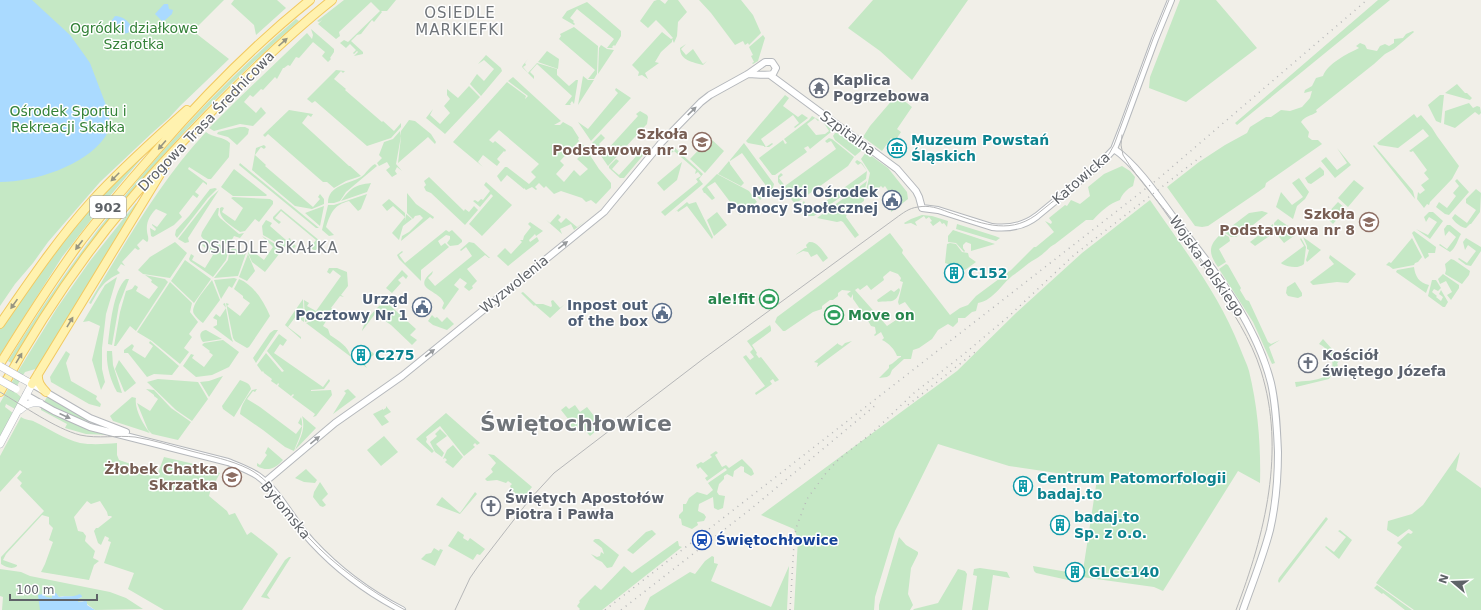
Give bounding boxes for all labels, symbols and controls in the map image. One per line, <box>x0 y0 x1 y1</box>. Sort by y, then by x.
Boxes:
district label: OSIEDLE MARKIEFKI <box>415 4 505 39</box>
park label: Ogródki działkowe Szarotka <box>70 20 198 52</box>
one-way arrow <box>278 38 288 47</box>
street label: Drogowa Trasa Średnicowa <box>134 47 277 194</box>
place label: Kaplica Pogrzebowa <box>833 72 929 104</box>
temple icon: Kaplica Pogrzebowa <box>808 77 830 99</box>
park label: Ośrodek Sportu i Rekreacji Skałka <box>9 103 127 135</box>
one-way arrow <box>687 107 696 116</box>
street label: Szpitalna <box>817 108 879 158</box>
place label: Szkoła Podstawowa nr 2 <box>552 126 688 158</box>
school or university icon: Szkoła Podstawowa nr 2 <box>691 131 713 153</box>
place label: Muzeum Powstań Śląskich <box>911 132 1049 164</box>
museum icon: Muzeum Powstań Śląskich <box>886 137 908 159</box>
one-way arrow <box>157 139 166 150</box>
street label: Katowicka <box>1049 149 1113 207</box>
one-way arrow <box>110 172 120 181</box>
place label: Miejski Ośrodek Pomocy Społecznej <box>726 184 879 216</box>
public building icon: Miejski Ośrodek Pomocy Społecznej <box>881 189 903 211</box>
road number: 902 <box>90 196 126 218</box>
place label: Szkoła Podstawowa nr 8 <box>1219 206 1355 238</box>
school or university icon: Szkoła Podstawowa nr 8 <box>1358 211 1380 233</box>
street label: Wojska Polskiego <box>1166 212 1248 320</box>
one-way arrow <box>75 239 83 250</box>
district label: OSIEDLE SKAŁKA <box>197 239 339 257</box>
one-way arrow <box>558 240 569 249</box>
street label: Wyzwolenia <box>477 252 551 316</box>
building icon: C152 <box>943 262 965 284</box>
place label: C152 <box>968 265 1008 281</box>
sports icon: ale!fit <box>758 288 780 310</box>
place label: Urząd Pocztowy Nr 1 <box>295 291 408 323</box>
place label: ale!fit <box>708 291 755 307</box>
public building icon: Urząd Pocztowy Nr 1 <box>411 296 433 318</box>
place label: Inpost out of the box <box>567 297 648 329</box>
one-way arrow <box>10 298 18 309</box>
public building icon: Inpost out of the box <box>651 302 673 324</box>
sports icon: Move on <box>823 304 845 326</box>
place label: Move on <box>848 307 915 323</box>
one-way arrow <box>67 316 74 328</box>
building icon: C275 <box>350 344 372 366</box>
place label: C275 <box>375 347 415 363</box>
place label: Kościół świętego Józefa <box>1322 347 1446 379</box>
one-way arrow <box>424 349 435 357</box>
one-way arrow <box>16 352 23 364</box>
church icon: Kościół świętego Józefa <box>1297 352 1319 374</box>
district label: Świętochłowice <box>480 411 672 436</box>
one-way arrow <box>59 413 70 419</box>
one-way arrow <box>310 435 320 444</box>
place label: Żłobek Chatka Skrzatka <box>104 461 218 493</box>
school or university icon: Żłobek Chatka Skrzatka <box>221 466 243 488</box>
place label: Centrum Patomorfologii badaj.to <box>1037 470 1226 502</box>
building icon: Centrum Patomorfologii badaj.to <box>1012 475 1034 497</box>
street label: Bytomska <box>258 478 314 542</box>
place label: Świętych Apostołów Piotra i Pawła <box>505 489 664 522</box>
church icon: Świętych Apostołów Piotra i Pawła <box>480 495 502 517</box>
place label: badaj.to Sp. z o.o. <box>1074 509 1147 541</box>
building icon: badaj.to Sp. z o.o. <box>1049 514 1071 536</box>
station icon: Świętochłowice <box>691 529 713 551</box>
place label: Świętochłowice <box>716 531 838 548</box>
building icon: GLCC140 <box>1064 561 1086 583</box>
north arrow <box>1433 562 1473 602</box>
place label: GLCC140 <box>1089 564 1159 580</box>
text: N <box>1436 572 1452 585</box>
scale bar <box>10 576 97 602</box>
text: 100 m <box>16 583 54 597</box>

